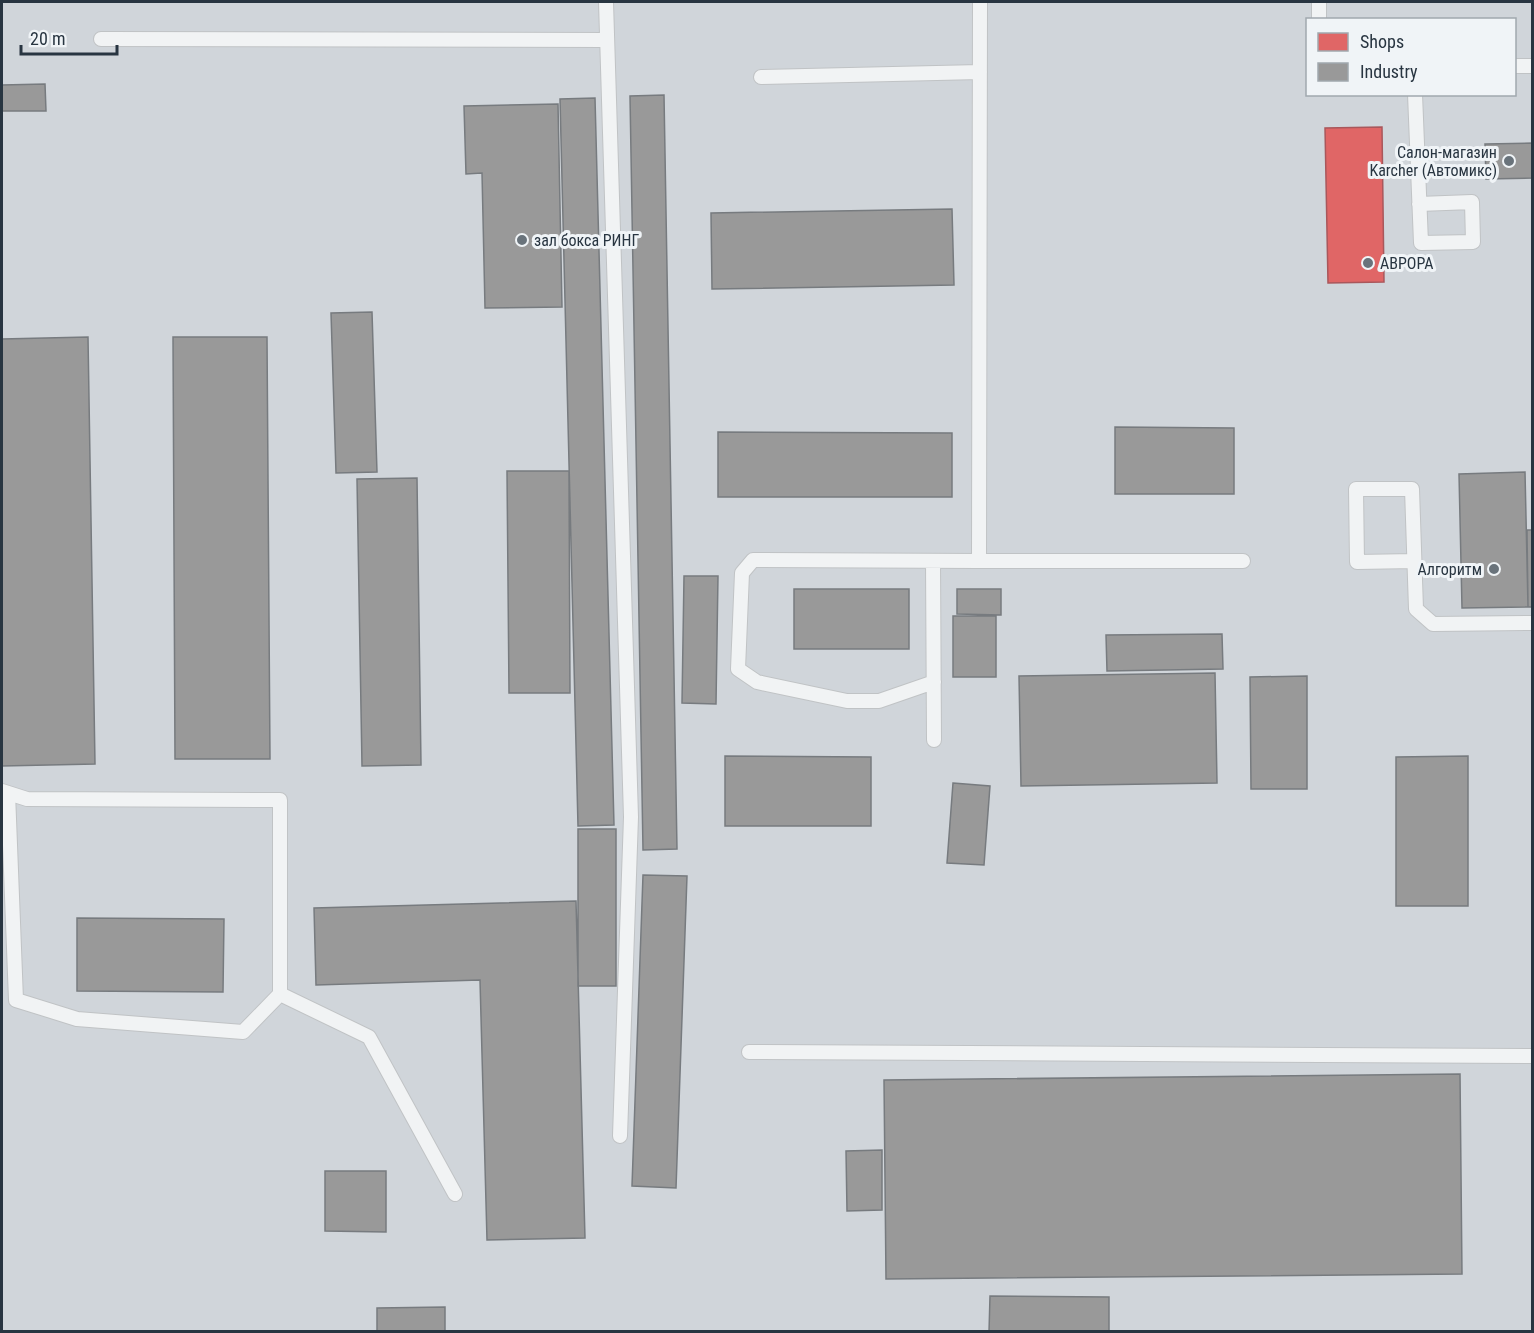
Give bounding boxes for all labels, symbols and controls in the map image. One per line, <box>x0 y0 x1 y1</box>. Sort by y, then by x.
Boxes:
scale bar <box>21 18 117 56</box>
legend <box>1306 18 1516 96</box>
text: 20 m <box>30 28 65 49</box>
text: Shops <box>1360 31 1404 52</box>
text: Industry <box>1360 61 1418 82</box>
place label: Салон-магазин Karcher (Автомикс) <box>1369 143 1497 180</box>
marker: Салон-магазин Karcher (Автомикс) <box>1502 154 1516 168</box>
place label: зал бокса РИНГ <box>534 231 639 250</box>
marker: зал бокса РИНГ <box>515 233 529 247</box>
place label: АВРОРА <box>1380 254 1433 273</box>
marker: АВРОРА <box>1361 256 1375 270</box>
place label: Алгоритм <box>1417 560 1482 579</box>
marker: Алгоритм <box>1487 562 1501 576</box>

